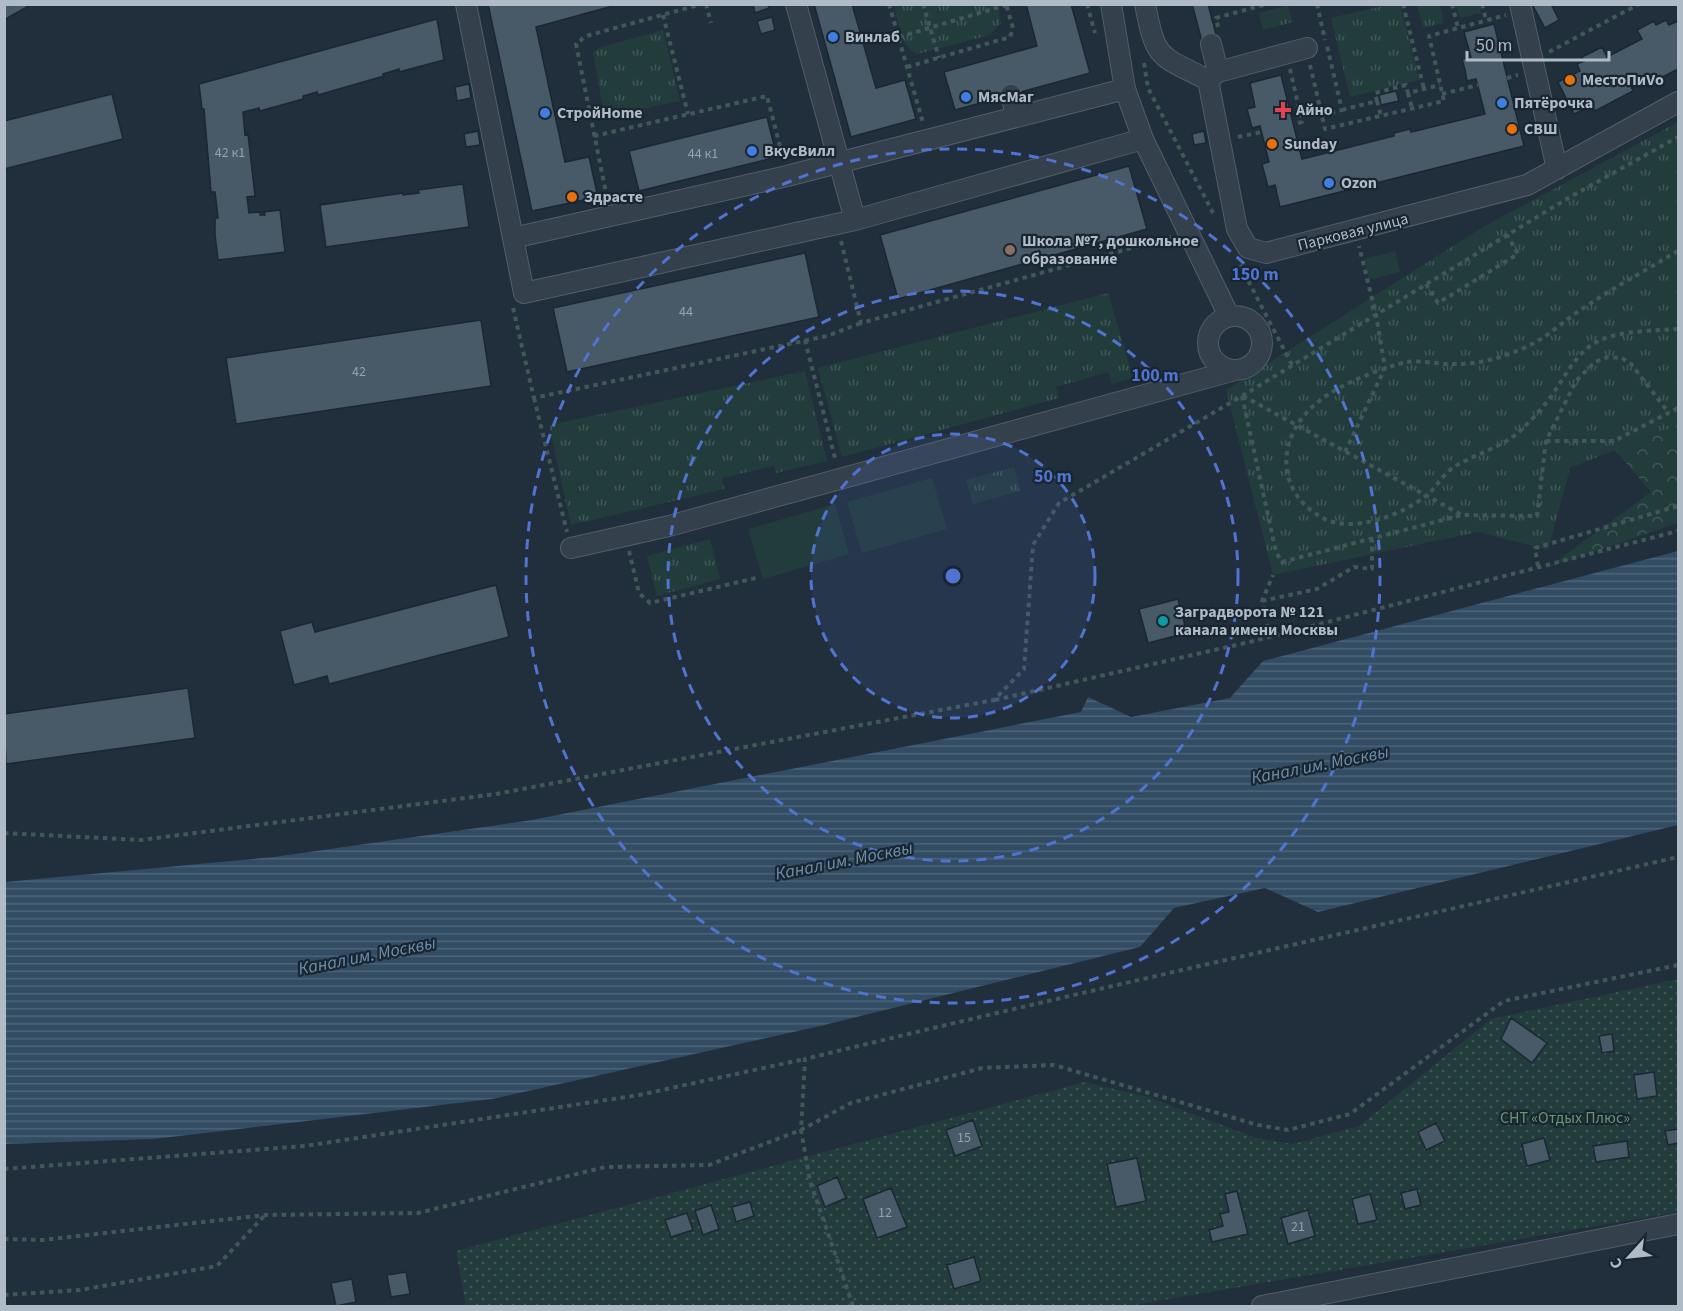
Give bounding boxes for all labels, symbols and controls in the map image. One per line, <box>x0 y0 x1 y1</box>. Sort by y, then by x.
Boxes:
scale bar <box>1467 24 1610 62</box>
place label: Винлаб <box>845 26 900 48</box>
marker: Винлаб <box>826 30 840 44</box>
text: 50 m <box>1476 33 1512 58</box>
place label: МестоПиVо <box>1582 69 1664 91</box>
marker: МестоПиVо <box>1563 73 1577 87</box>
place label: МясМаг <box>978 86 1034 108</box>
marker: МясМаг <box>959 90 973 104</box>
place label: Пятёрочка <box>1514 92 1593 114</box>
marker: Пятёрочка <box>1495 96 1509 110</box>
place label: Айно <box>1295 99 1333 121</box>
marker: Айно <box>1274 101 1292 119</box>
place label: СтройHome <box>557 102 643 124</box>
marker: СтройHome <box>538 106 552 120</box>
place label: СВШ <box>1524 118 1558 140</box>
marker: СВШ <box>1505 122 1519 136</box>
place label: Sunday <box>1284 133 1338 155</box>
marker: Sunday <box>1265 137 1279 151</box>
place label: ВкусВилл <box>764 140 835 162</box>
house number: 42 к1 <box>215 143 245 163</box>
house number: 44 к1 <box>688 144 718 164</box>
marker: ВкусВилл <box>745 144 759 158</box>
place label: Ozon <box>1341 172 1377 194</box>
marker: Ozon <box>1322 176 1336 190</box>
place label: Здрасте <box>584 186 643 208</box>
marker: Здрасте <box>565 190 579 204</box>
street label: Парковая улица <box>1295 208 1411 256</box>
place label: Школа №7, дошкольное образование <box>1022 230 1199 270</box>
marker: Школа №7, дошкольное образование <box>1003 243 1017 257</box>
text: 150 m <box>1231 262 1279 287</box>
house number: 44 <box>679 302 693 322</box>
house number: 42 <box>352 362 366 382</box>
text: 100 m <box>1131 363 1179 388</box>
text: 50 m <box>1034 464 1072 489</box>
centre of rings <box>943 566 963 586</box>
place label: Заградворота № 121 канала имени Москвы <box>1175 601 1338 641</box>
marker: Заградворота № 121 канала имени Москвы <box>1156 614 1170 628</box>
water label: Канал им. Москвы <box>1249 739 1391 791</box>
water label: Канал им. Москвы <box>773 835 915 887</box>
water label: Канал им. Москвы <box>296 930 438 982</box>
park label: СНТ «Отдых Плюс» <box>1500 1107 1630 1129</box>
house number: 15 <box>957 1128 971 1148</box>
house number: 12 <box>878 1203 892 1223</box>
house number: 21 <box>1291 1217 1305 1237</box>
north arrow <box>1599 1227 1659 1287</box>
text: С <box>1605 1254 1628 1272</box>

